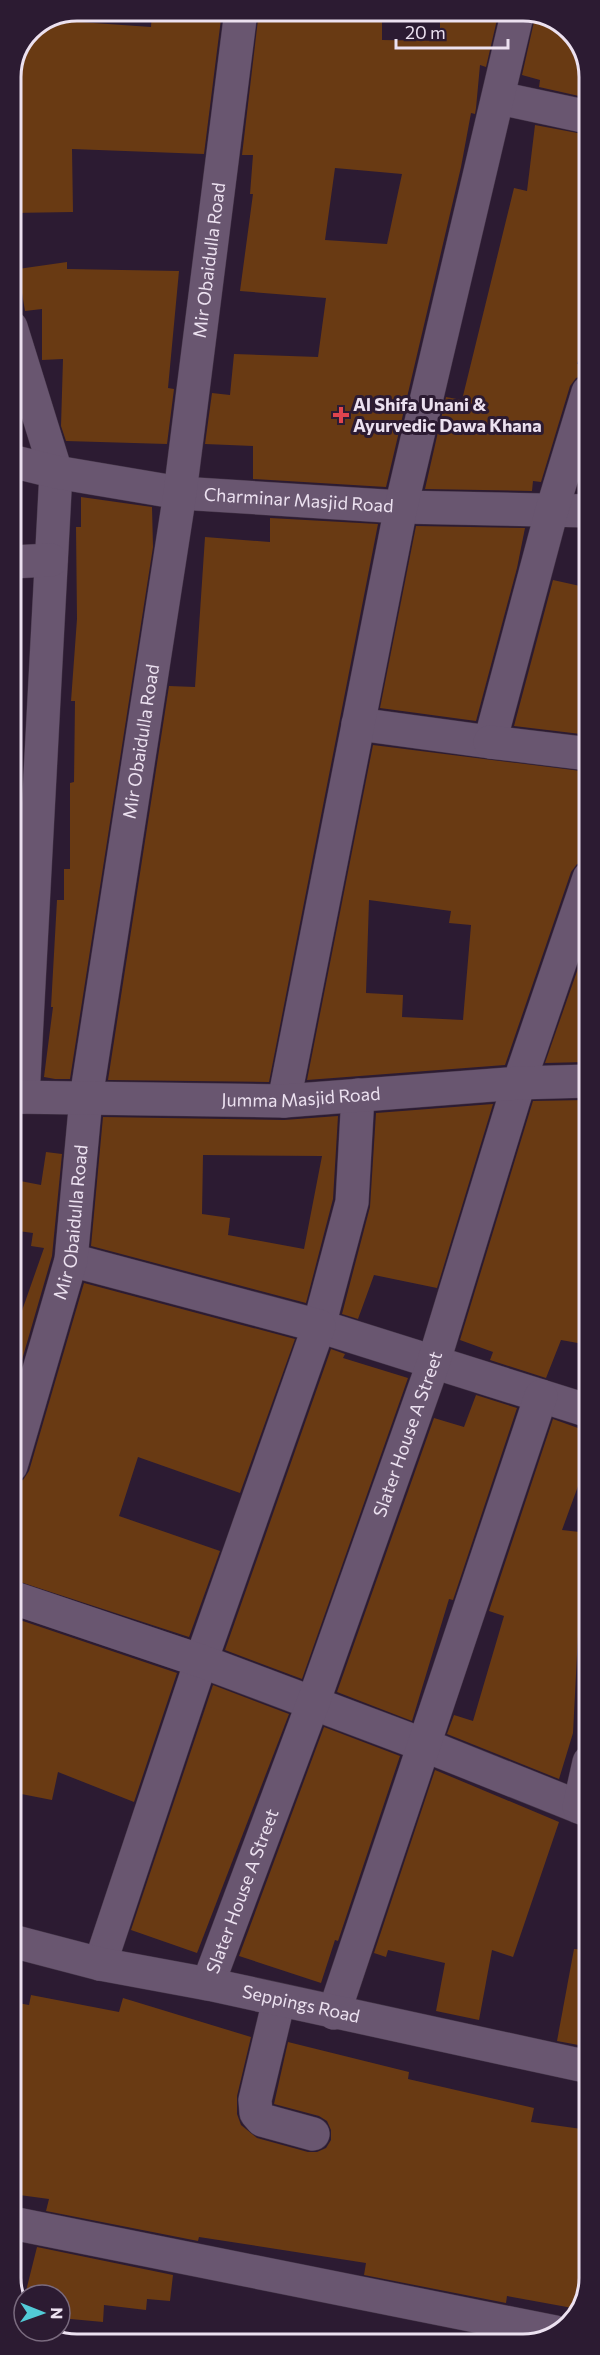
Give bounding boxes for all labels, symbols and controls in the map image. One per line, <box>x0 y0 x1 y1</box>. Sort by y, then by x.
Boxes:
scale bar <box>396 12 508 50</box>
text: 20 m <box>405 21 446 43</box>
street label: Mir Obaidulla Road <box>188 181 229 339</box>
place label: Al Shifa Unani & Ayurvedic Dawa Khana <box>353 393 542 436</box>
marker: Al Shifa Unani & Ayurvedic Dawa Khana <box>334 408 348 422</box>
street label: Charminar Masjid Road <box>203 483 394 517</box>
street label: Mir Obaidulla Road <box>118 662 163 820</box>
street label: Jumma Masjid Road <box>221 1082 381 1111</box>
street label: Mir Obaidulla Road <box>48 1144 92 1302</box>
street label: Slater House A Street <box>368 1349 446 1520</box>
street label: Slater House A Street <box>201 1805 283 1976</box>
street label: Seppings Road <box>240 1980 362 2027</box>
north arrow <box>12 2283 72 2343</box>
text: N <box>48 2307 67 2319</box>

